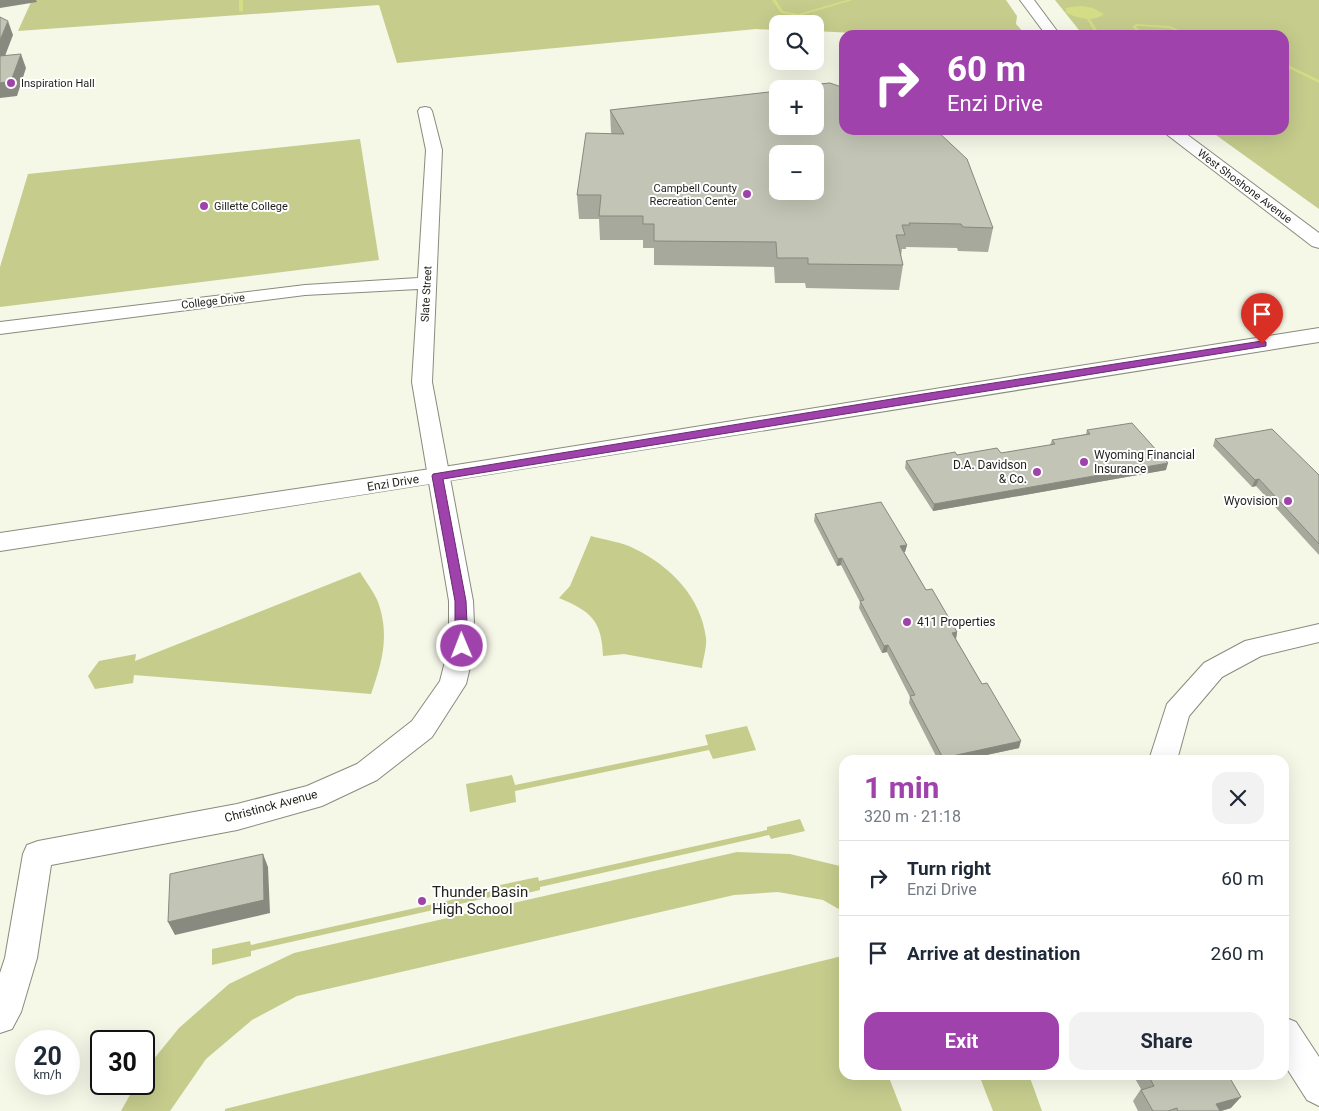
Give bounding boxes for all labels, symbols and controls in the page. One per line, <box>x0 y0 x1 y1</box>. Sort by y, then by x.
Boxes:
map controls <box>769 15 824 200</box>
button: search <box>769 15 824 70</box>
text: 60 m <box>947 49 1026 90</box>
icon: right <box>864 50 929 115</box>
marker: Inspiration Hall <box>5 77 17 89</box>
place label: Inspiration Hall <box>21 77 95 90</box>
button: + <box>769 80 824 135</box>
text: Enzi Drive <box>947 91 1043 116</box>
button: − <box>769 145 824 200</box>
street label: West Shoshone Avenue <box>1195 147 1295 226</box>
place label: Campbell County Recreation Center <box>650 182 738 208</box>
marker: Campbell County Recreation Center <box>741 188 753 200</box>
marker: Gillette College <box>198 200 210 212</box>
place label: Gillette College <box>214 200 288 213</box>
street label: Slate Street <box>419 265 434 323</box>
street label: College Drive <box>180 291 246 312</box>
pin <box>1241 293 1283 344</box>
icon: arrive <box>1248 300 1276 328</box>
place label: Wyoming Financial Insurance <box>1094 448 1195 476</box>
marker: Wyoming Financial Insurance <box>1078 456 1090 468</box>
place label: D.A. Davidson & Co. <box>953 458 1027 486</box>
marker: D.A. Davidson & Co. <box>1031 466 1043 478</box>
street label: Enzi Drive <box>366 472 420 494</box>
place label: Wyovision <box>1224 494 1278 508</box>
marker: Wyovision <box>1282 495 1294 507</box>
place label: 411 Properties <box>917 615 995 629</box>
marker: 411 Properties <box>901 616 913 628</box>
position arrow <box>435 619 487 671</box>
text: 1 min <box>864 770 939 805</box>
button: close <box>1212 772 1264 824</box>
street label: Christinck Avenue <box>223 787 319 825</box>
text: 320 m · 21:18 <box>864 807 961 826</box>
text: Turn right <box>907 857 991 880</box>
icon: right <box>864 864 892 892</box>
text: 60 m <box>1221 867 1264 890</box>
text: Enzi Drive <box>907 880 977 899</box>
place label: Thunder Basin High School <box>432 883 528 918</box>
marker: Thunder Basin High School <box>416 895 428 907</box>
icon: arrive <box>864 939 892 967</box>
text: Arrive at destination <box>907 942 1080 965</box>
text: 260 m <box>1211 942 1264 965</box>
button: Exit <box>864 1012 1059 1070</box>
button: Share <box>1069 1012 1264 1070</box>
speed limit sign: 30 <box>90 1030 155 1095</box>
text: 20 <box>33 1042 62 1071</box>
text: km/h <box>33 1068 62 1082</box>

